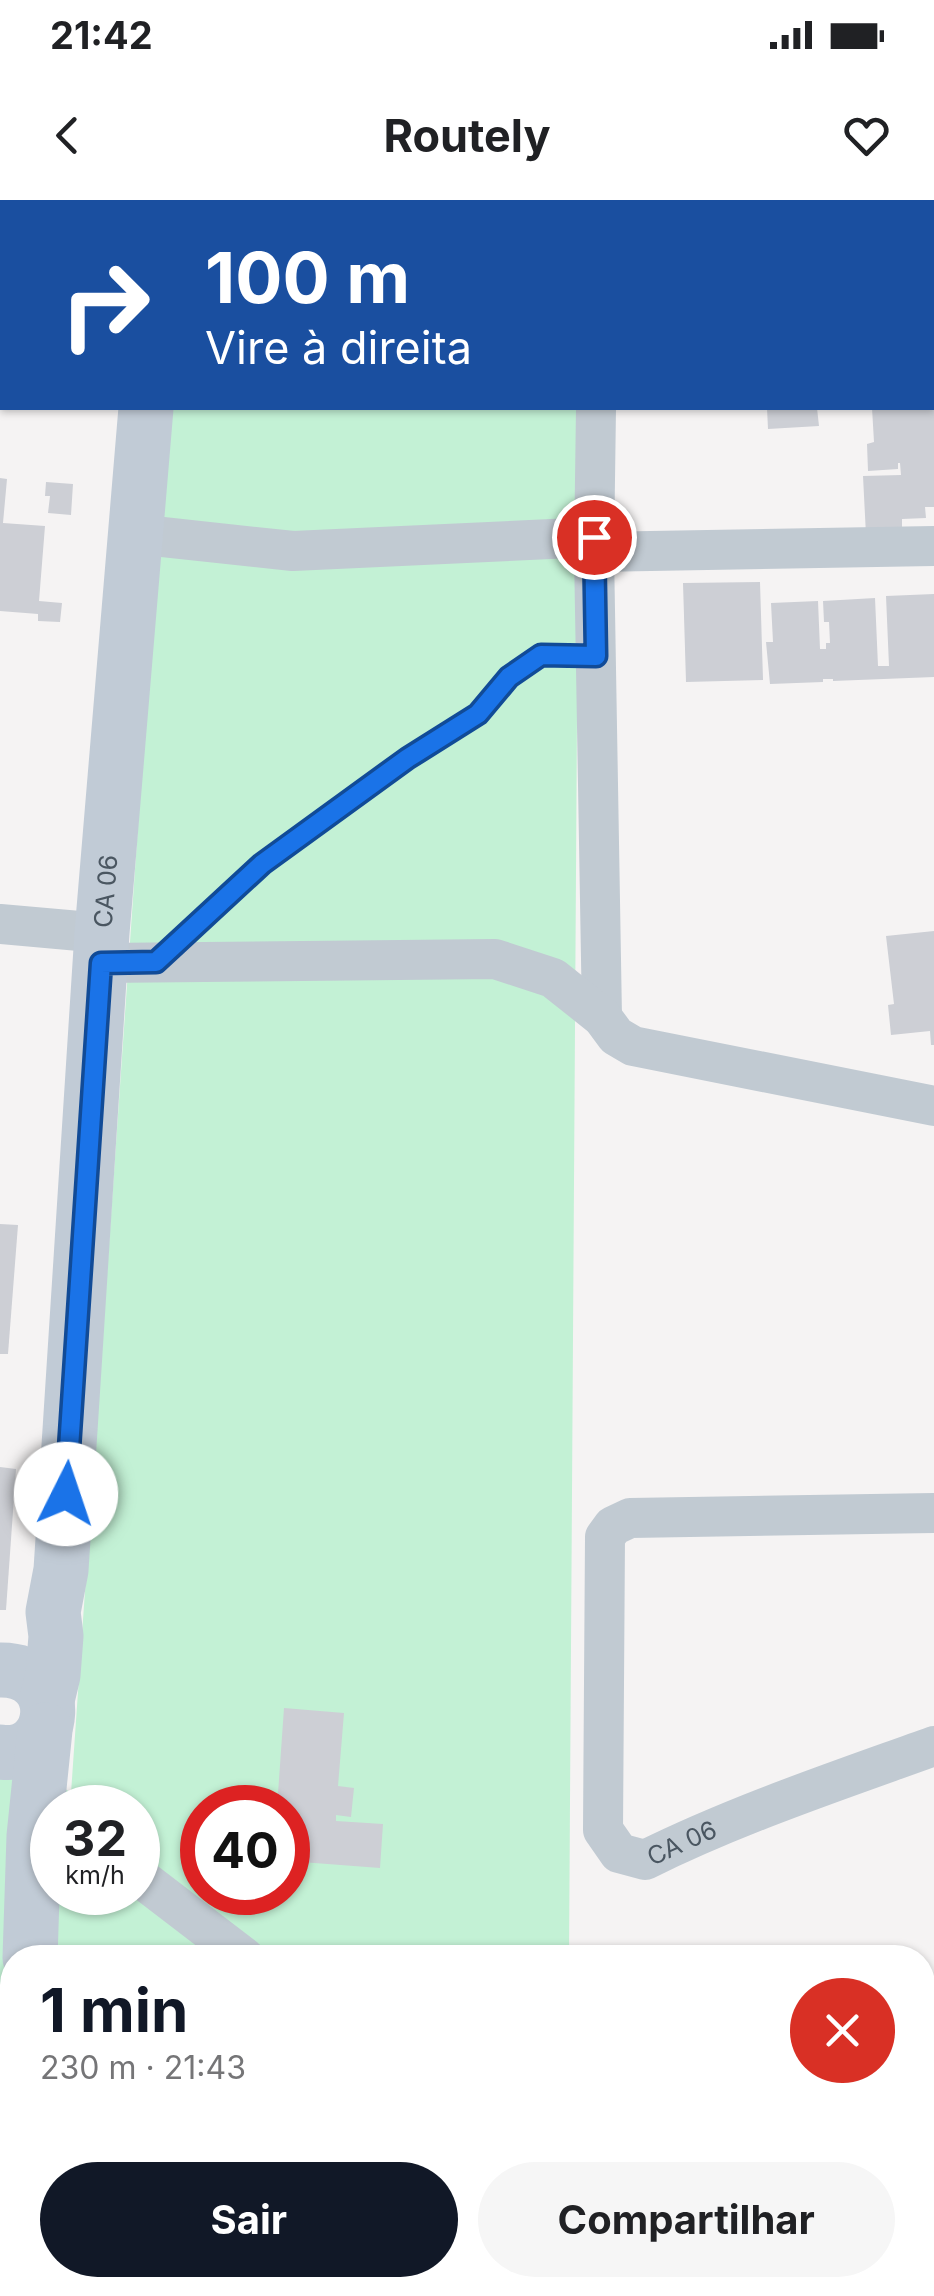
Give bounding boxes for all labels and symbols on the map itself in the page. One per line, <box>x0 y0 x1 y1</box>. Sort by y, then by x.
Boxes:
pin <box>552 495 637 580</box>
street label: CA 06 <box>87 853 124 929</box>
position arrow <box>14 1442 118 1546</box>
speed limit sign: 40 <box>180 1785 310 1915</box>
street label: CA 06 <box>642 1814 721 1872</box>

